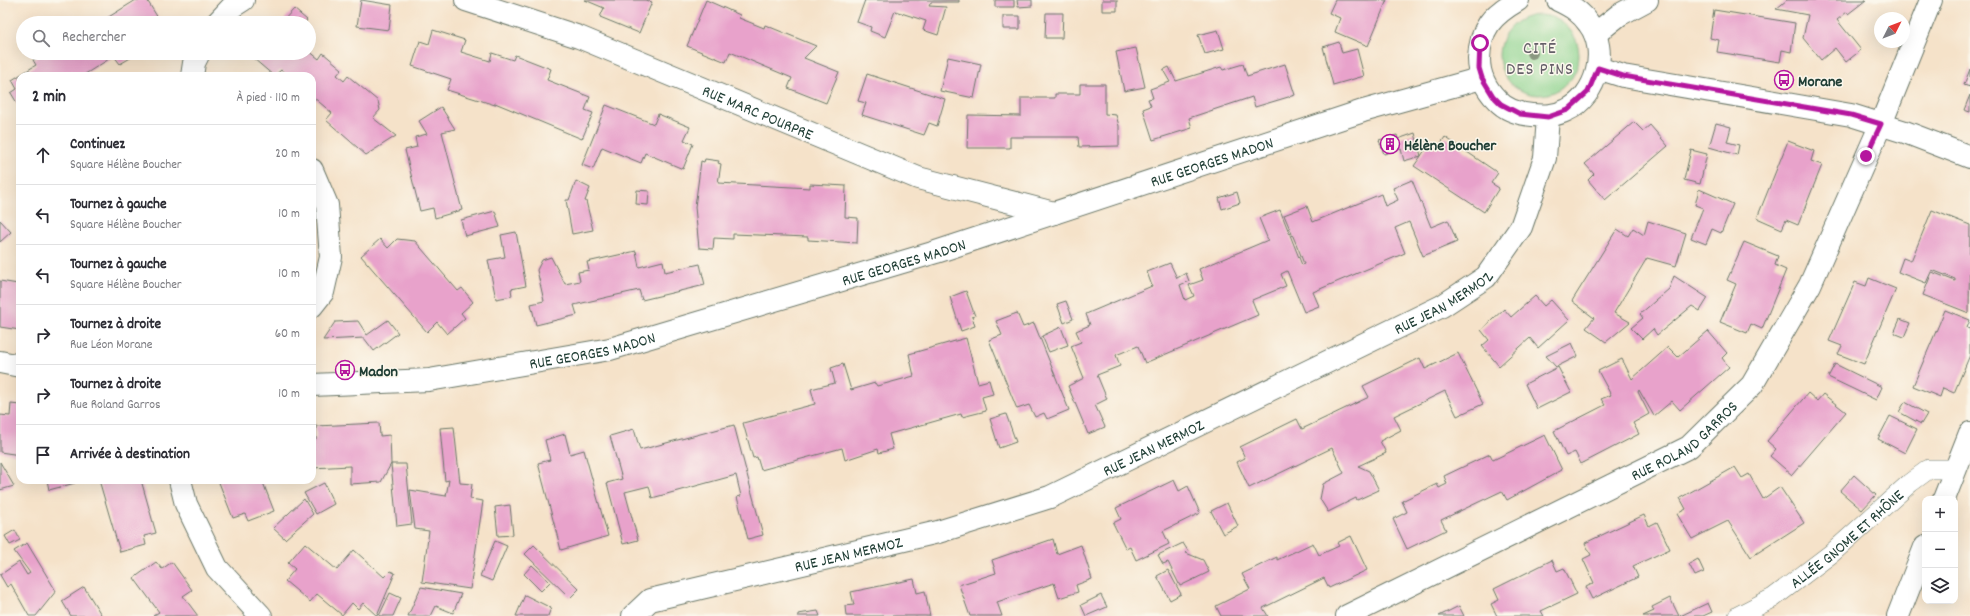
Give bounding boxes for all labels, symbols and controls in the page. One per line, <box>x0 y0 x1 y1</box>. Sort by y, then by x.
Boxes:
north arrow <box>1874 12 1910 48</box>
search box <box>16 16 316 60</box>
icon: search <box>30 27 52 49</box>
text: Rechercher <box>62 27 126 49</box>
route start <box>1471 34 1489 52</box>
district label: CITÉ DES PINS <box>1506 37 1574 83</box>
bus stop icon: Morane <box>1773 69 1795 91</box>
place label: Morane <box>1798 71 1842 94</box>
street label: RUE MARC POURPRE <box>698 81 817 147</box>
text: 2 min <box>32 86 66 110</box>
text: À pied · 110 m <box>236 89 300 108</box>
street label: RUE GEORGES MADON <box>1148 132 1277 194</box>
building icon: Hélène Boucher <box>1379 133 1401 155</box>
text: Continuez <box>70 134 125 156</box>
place label: Hélène Boucher <box>1404 135 1497 158</box>
icon: ahead <box>32 144 54 166</box>
text: 20 m <box>275 145 300 164</box>
route end <box>1857 147 1875 165</box>
text: Square Hélène Boucher <box>70 156 182 175</box>
text: Tournez à gauche <box>70 194 167 216</box>
icon: left <box>32 204 54 226</box>
text: 10 m <box>278 205 300 224</box>
text: Square Hélène Boucher <box>70 216 182 235</box>
street label: RUE GEORGES MADON <box>839 234 969 293</box>
text: Tournez à gauche <box>70 254 167 276</box>
icon: left <box>32 264 54 286</box>
text: 10 m <box>278 265 300 284</box>
street label: RUE JEAN MERMOZ <box>1391 268 1500 342</box>
text: Square Hélène Boucher <box>70 276 182 295</box>
text: Tournez à droite <box>70 314 161 336</box>
icon: right <box>32 324 54 346</box>
text: 60 m <box>275 325 300 344</box>
street label: RUE GEORGES MADON <box>528 327 659 377</box>
text: Rue Léon Morane <box>70 336 152 355</box>
bus stop icon: Madon <box>334 359 356 381</box>
place label: Madon <box>359 361 398 384</box>
text: Tournez à droite <box>70 374 161 396</box>
icon: right <box>32 384 54 406</box>
text: 10 m <box>278 385 300 404</box>
text: Rue Roland Garros <box>70 396 161 415</box>
street label: RUE ROLAND GARROS <box>1628 396 1744 488</box>
street label: RUE JEAN MERMOZ <box>1099 415 1208 484</box>
icon: arrive <box>32 444 54 466</box>
text: Arrivée à destination <box>70 444 190 466</box>
street label: ALLÉE GNOME ET RHÔNE <box>1786 484 1910 595</box>
map controls <box>1922 496 1958 604</box>
button: + <box>1922 496 1958 532</box>
street label: RUE JEAN MERMOZ <box>793 532 905 579</box>
button: − <box>1922 532 1958 568</box>
button: layers <box>1922 568 1958 604</box>

